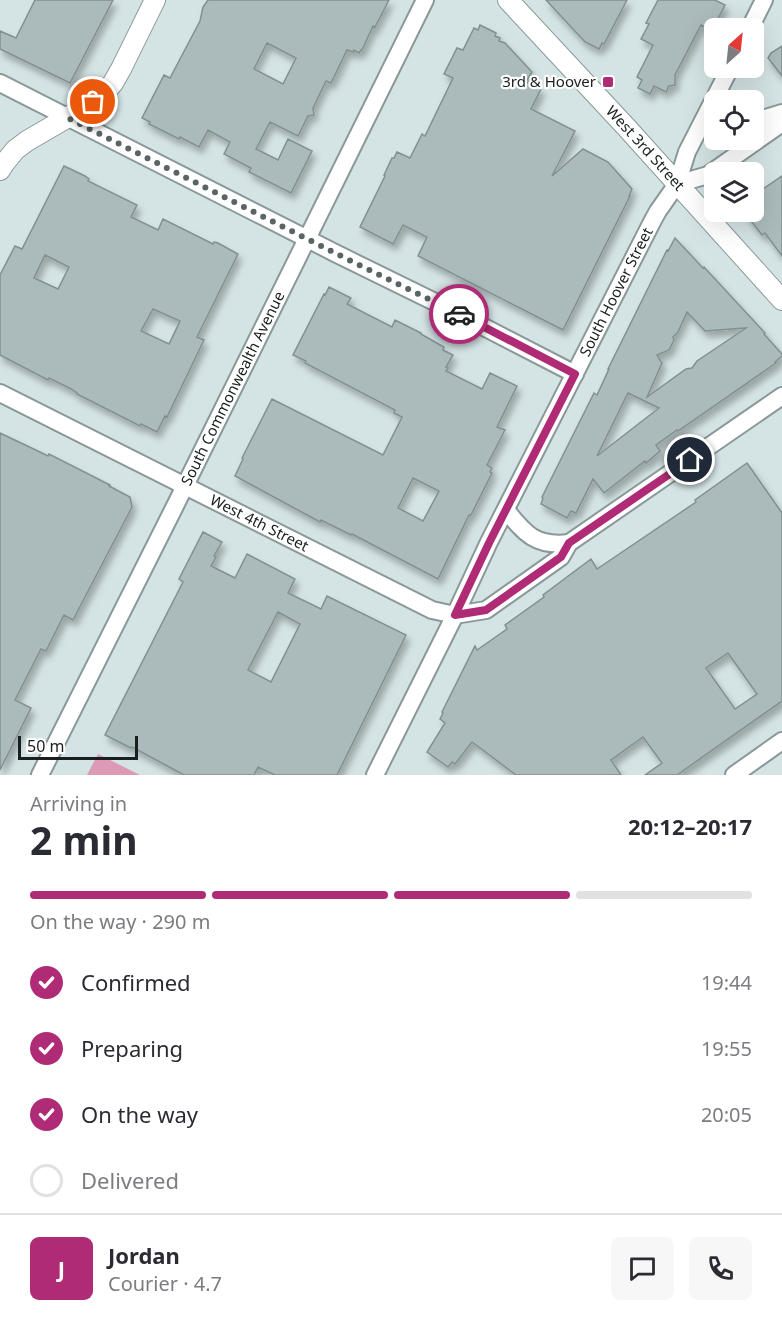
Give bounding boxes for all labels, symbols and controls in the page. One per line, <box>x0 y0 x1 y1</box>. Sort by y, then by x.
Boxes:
north arrow <box>704 18 764 78</box>
map controls <box>704 18 764 222</box>
place label: 3rd & Hoover <box>502 71 596 91</box>
marker: 3rd & Hoover <box>601 75 615 89</box>
pin <box>67 76 118 127</box>
icon: bag <box>76 85 109 118</box>
button: locate <box>704 90 764 150</box>
street label: West 3rd Street <box>602 101 690 195</box>
button: layers <box>704 162 764 222</box>
street label: South Hoover Street <box>574 223 657 359</box>
courier <box>429 284 489 344</box>
street label: South Commonwealth Avenue <box>176 288 289 488</box>
icon: car <box>443 298 476 331</box>
pin <box>664 434 715 485</box>
icon: home <box>673 443 706 476</box>
street label: West 4th Street <box>207 489 313 556</box>
scale bar <box>18 733 138 760</box>
text: 50 m <box>27 735 64 757</box>
text: Arriving in <box>30 790 127 817</box>
text: 20:12–20:17 <box>628 811 752 841</box>
text: 2 min <box>30 813 137 866</box>
text: On the way · 290 m <box>30 908 210 935</box>
icon: check <box>30 966 63 999</box>
text: Confirmed <box>81 967 191 997</box>
text: 19:44 <box>701 969 752 996</box>
icon: check <box>30 1032 63 1065</box>
text: Preparing <box>81 1033 183 1063</box>
text: 19:55 <box>701 1035 752 1062</box>
icon: check <box>30 1098 63 1131</box>
text: On the way <box>81 1099 198 1129</box>
text: 20:05 <box>701 1101 752 1128</box>
text: Delivered <box>81 1165 179 1195</box>
button: chat <box>611 1237 674 1300</box>
button: phone <box>689 1237 752 1300</box>
text: Jordan <box>108 1240 180 1270</box>
text: J <box>58 1253 65 1283</box>
text: Courier · 4.7 <box>108 1270 222 1297</box>

